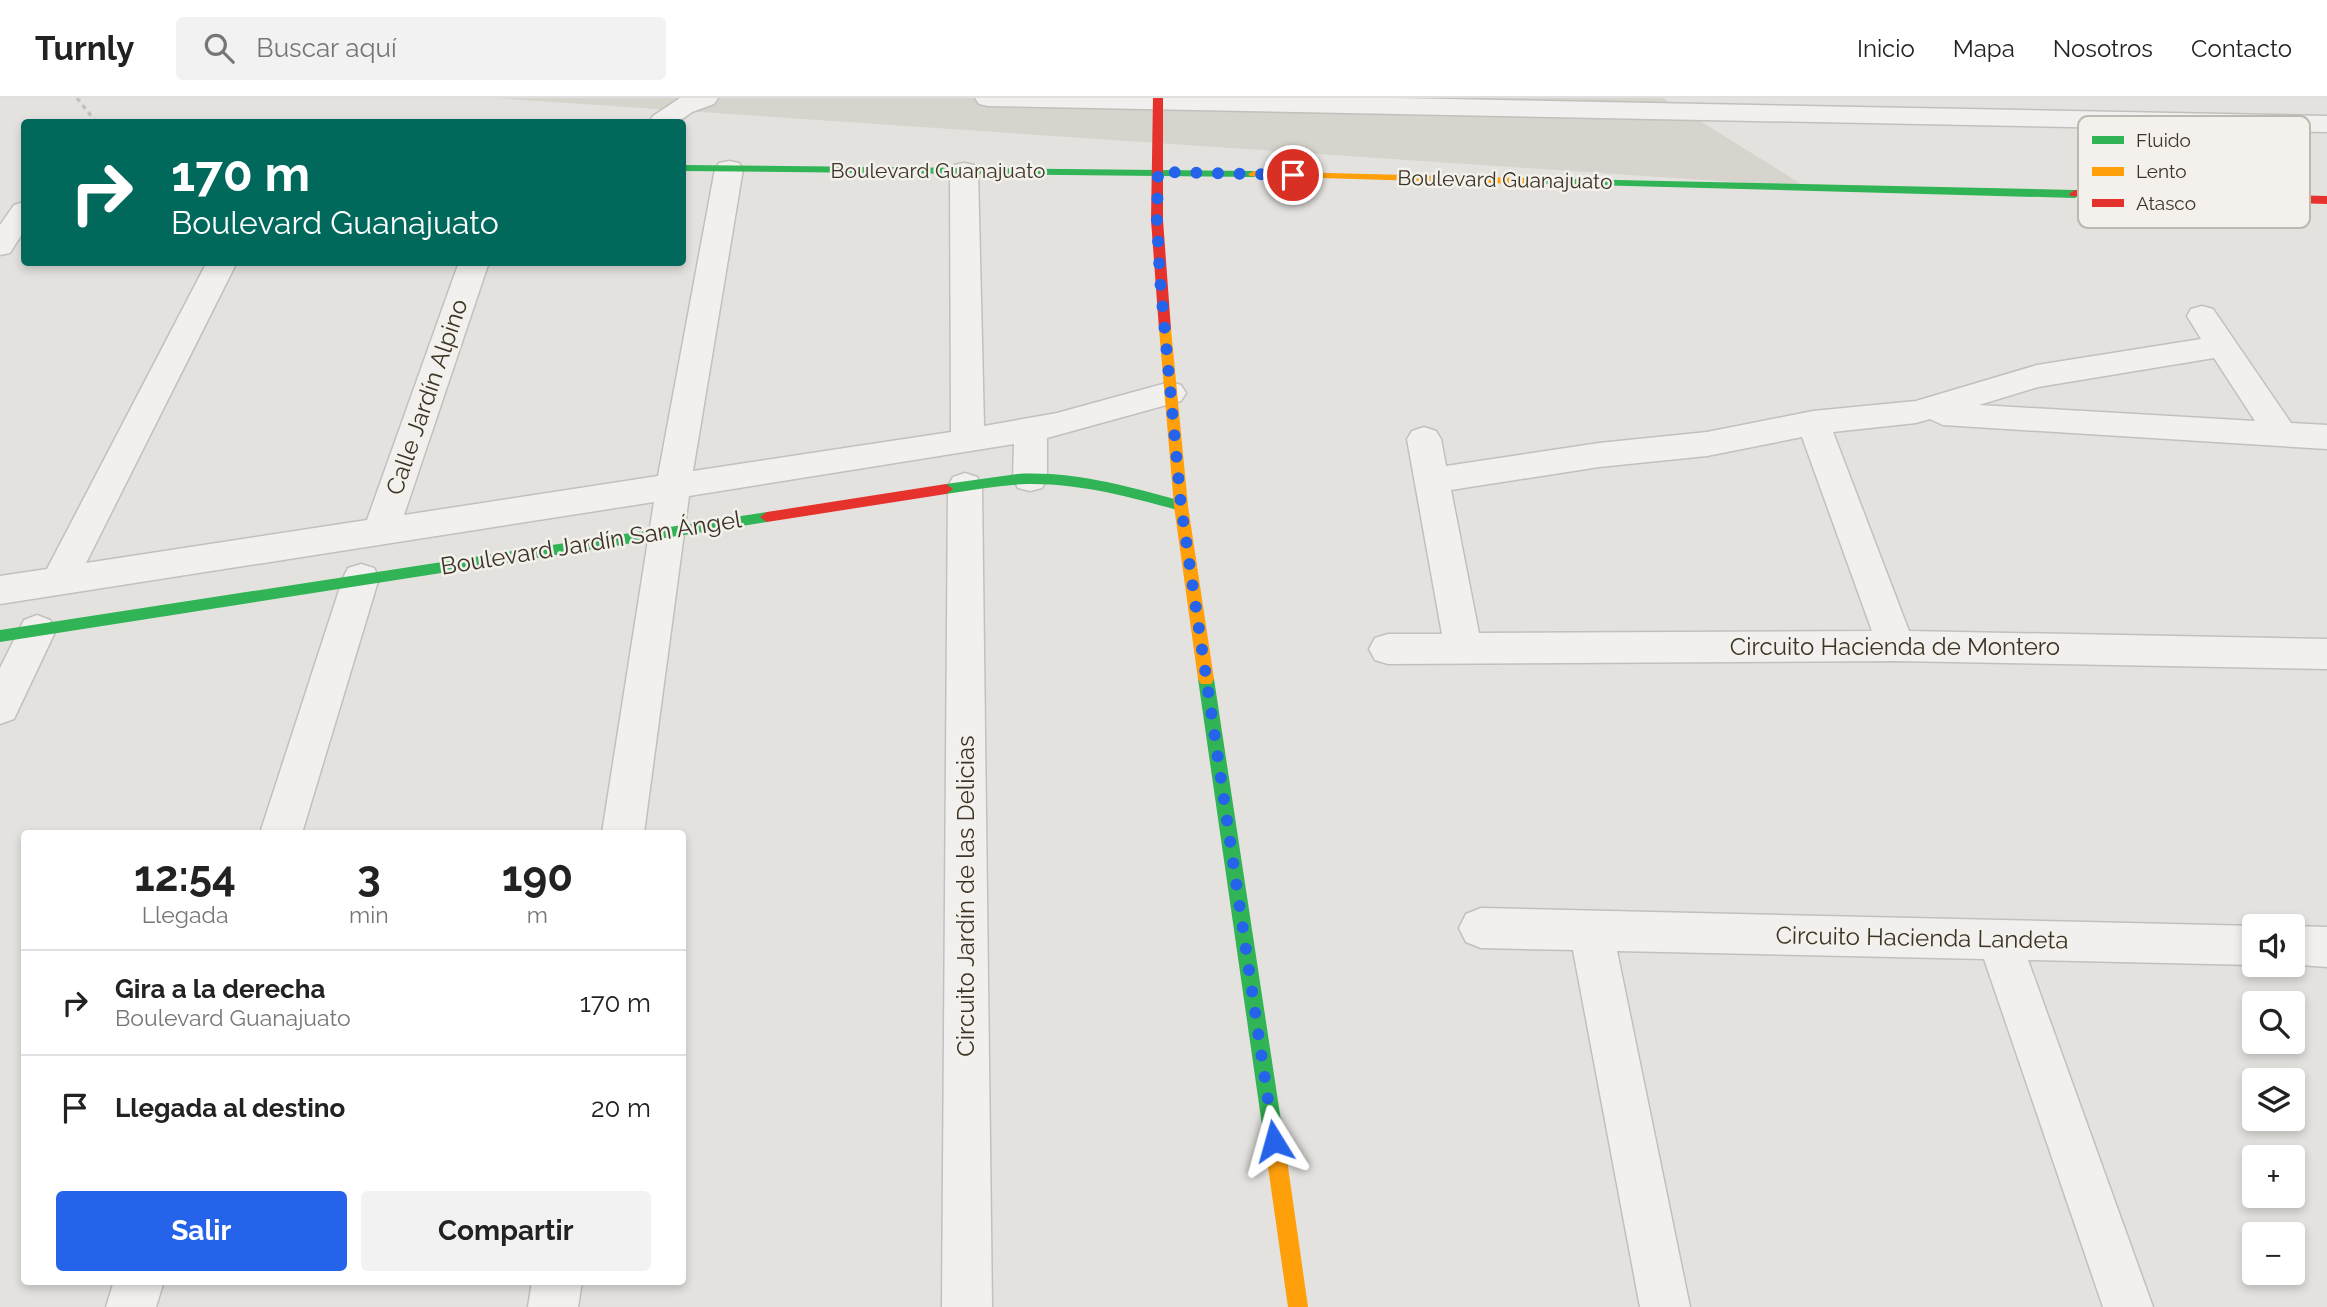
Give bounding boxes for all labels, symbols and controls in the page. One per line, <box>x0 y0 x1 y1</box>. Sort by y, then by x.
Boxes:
search box <box>176 17 666 80</box>
text: Turnly <box>35 29 134 68</box>
icon: search <box>200 29 238 67</box>
text: Buscar aquí <box>256 33 397 63</box>
text: Inicio <box>1857 34 1915 63</box>
text: Mapa <box>1953 34 2015 63</box>
text: Nosotros <box>2053 34 2153 63</box>
text: Contacto <box>2191 34 2292 63</box>
legend <box>2078 116 2310 228</box>
text: Fluido <box>2136 129 2191 151</box>
text: 170 m <box>171 145 310 202</box>
pin <box>1263 145 1323 205</box>
icon: right <box>56 147 147 238</box>
icon: arrive <box>1274 156 1312 194</box>
street label: Boulevard Guanajuato <box>830 158 1046 183</box>
text: Lento <box>2136 160 2187 182</box>
street label: Boulevard Guanajuato <box>1397 165 1613 194</box>
text: Atasco <box>2136 192 2196 214</box>
text: Boulevard Guanajuato <box>171 204 499 241</box>
street label: Calle Jardín Alpino <box>379 295 474 499</box>
street label: Boulevard Jardín San Ángel <box>438 504 744 581</box>
street label: Circuito Hacienda de Montero <box>1730 632 2060 661</box>
street label: Circuito Jardín de las Delicias <box>951 735 980 1057</box>
text: 12:54 <box>134 852 236 901</box>
text: 3 <box>357 852 381 901</box>
text: 190 <box>502 852 573 901</box>
text: Llegada <box>142 901 228 928</box>
text: min <box>349 901 389 928</box>
text: m <box>527 901 548 928</box>
map controls <box>2242 914 2305 1285</box>
button: sound <box>2242 914 2305 977</box>
street label: Circuito Hacienda Landeta <box>1775 920 2069 955</box>
text: Gira a la derecha <box>115 974 325 1004</box>
icon: right <box>56 984 94 1022</box>
text: 170 m <box>580 988 651 1018</box>
button: search <box>2242 991 2305 1054</box>
text: Boulevard Guanajuato <box>115 1004 351 1031</box>
button: layers <box>2242 1068 2305 1131</box>
icon: arrive <box>56 1089 94 1127</box>
text: Llegada al destino <box>115 1093 345 1123</box>
text: 20 m <box>591 1093 651 1123</box>
position arrow <box>1237 1104 1311 1178</box>
button: + <box>2242 1145 2305 1208</box>
button: Salir <box>56 1191 347 1271</box>
button: Compartir <box>361 1191 651 1271</box>
button: − <box>2242 1222 2305 1285</box>

